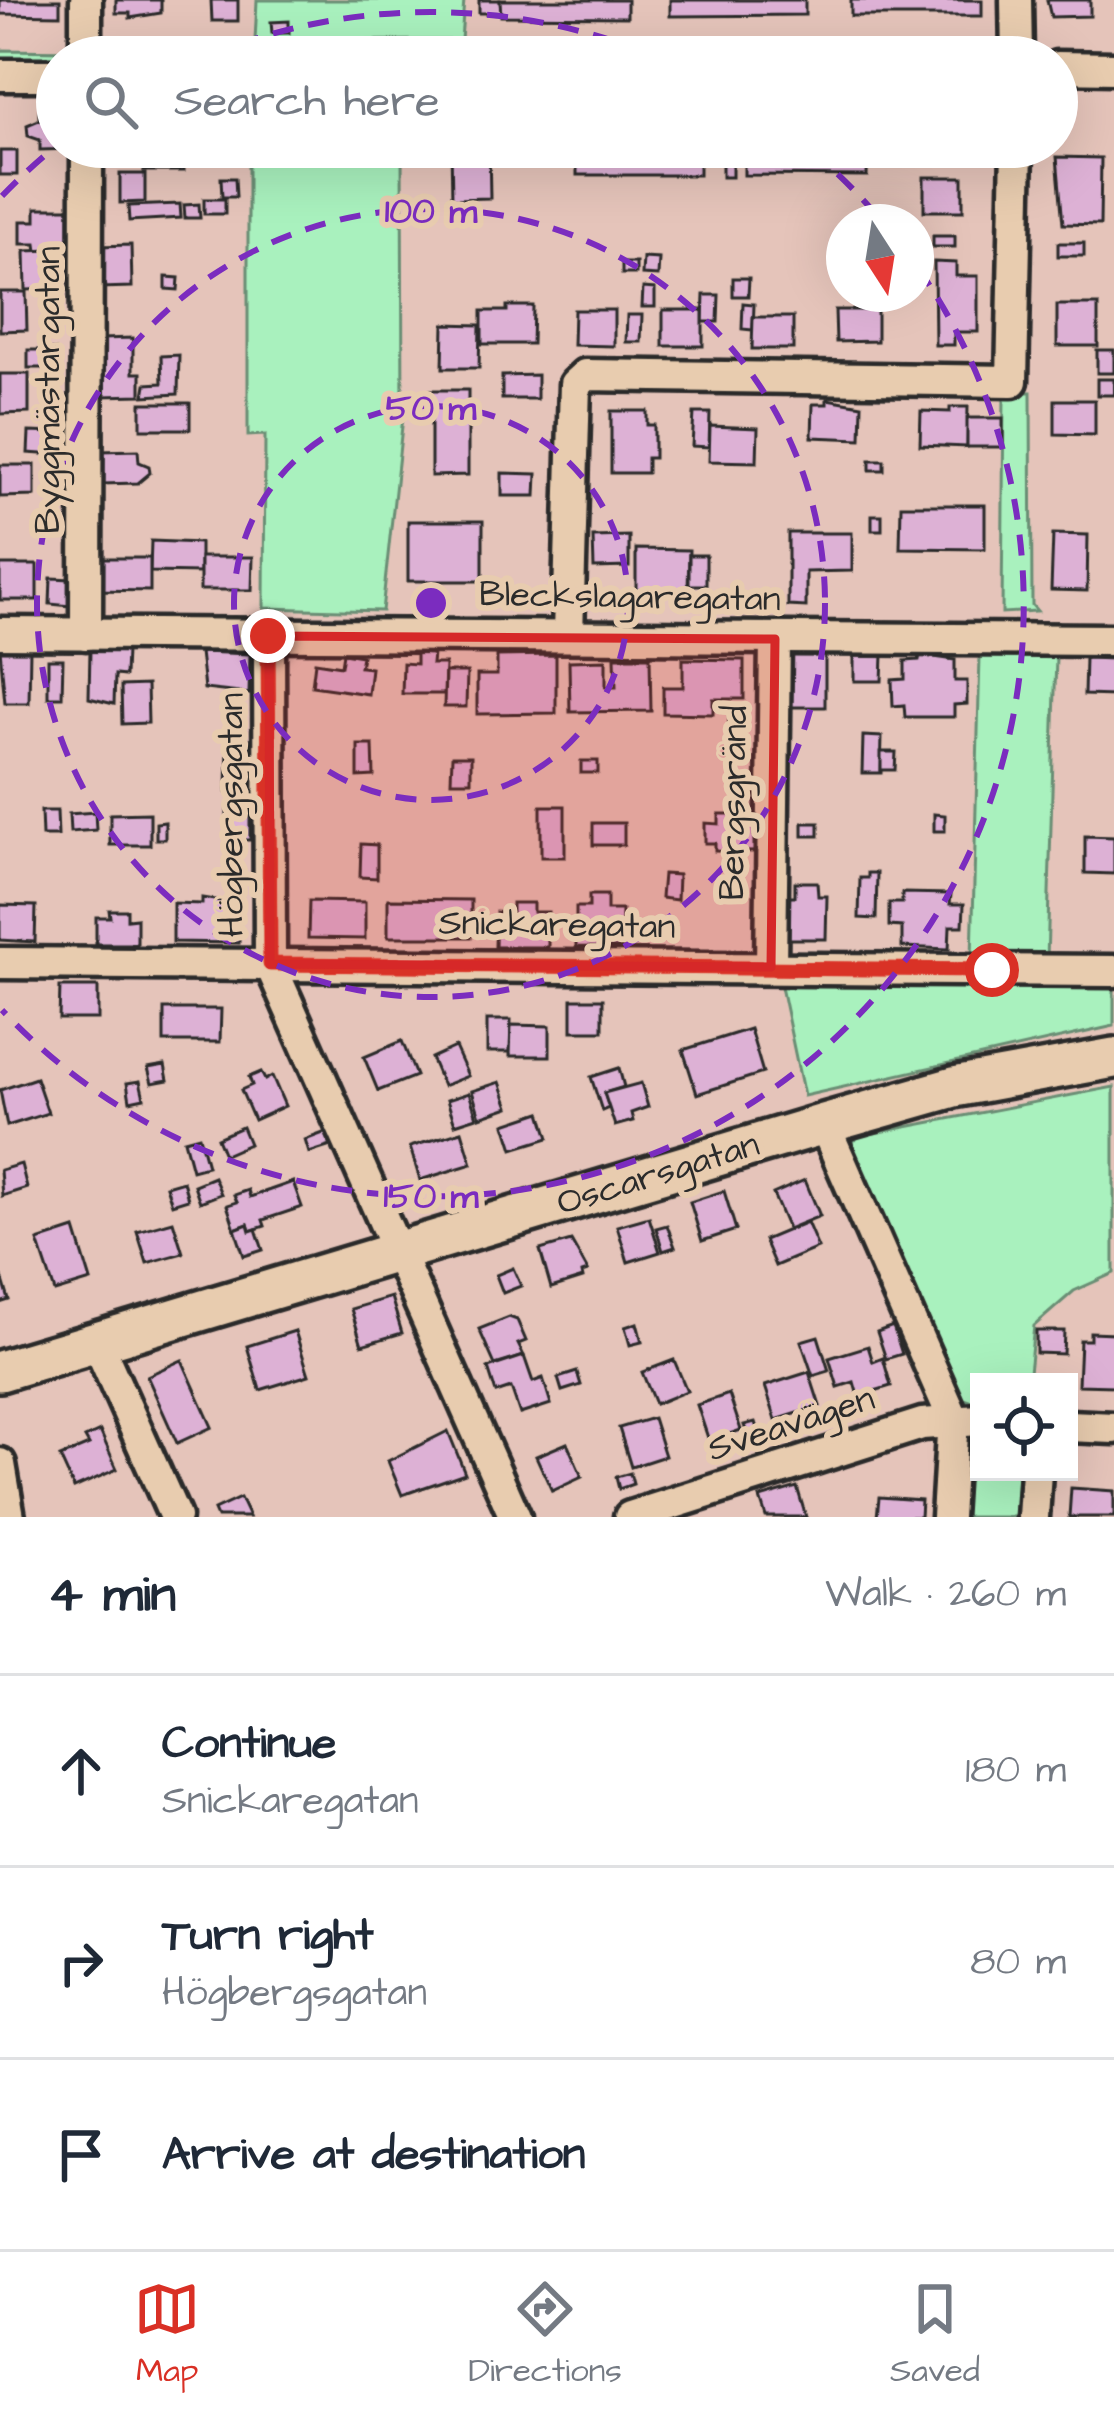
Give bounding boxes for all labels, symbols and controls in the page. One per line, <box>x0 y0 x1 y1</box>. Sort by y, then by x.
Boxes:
search box <box>36 36 1078 168</box>
icon: search <box>78 69 144 135</box>
text: Search here <box>174 71 440 133</box>
text: 100 m <box>385 186 478 237</box>
north arrow <box>826 204 934 312</box>
street label: Byggmästargatan <box>23 246 75 534</box>
text: 50 m <box>386 383 477 434</box>
street label: Bleckslagaregatan <box>479 569 781 626</box>
centre of rings <box>410 582 452 624</box>
route end <box>241 609 295 663</box>
street label: Högbergsgatan <box>206 693 258 937</box>
street label: Bergsgränd <box>707 705 762 901</box>
street label: Snickaregatan <box>438 897 676 954</box>
route start <box>965 943 1019 997</box>
street label: Oscarsgatan <box>551 1119 766 1230</box>
text: 150 m <box>383 1171 480 1222</box>
street label: Sveavägen <box>701 1373 881 1476</box>
map controls <box>970 1373 1078 1481</box>
button: locate <box>970 1373 1078 1481</box>
text: 4 min <box>48 1560 176 1631</box>
text: Walk · 260 m <box>825 1568 1066 1622</box>
text: Continue <box>162 1713 336 1775</box>
icon: ahead <box>48 1738 114 1804</box>
text: 180 m <box>965 1744 1066 1798</box>
text: Snickaregatan <box>162 1775 419 1829</box>
text: Turn right <box>162 1905 374 1967</box>
icon: right <box>48 1930 114 1996</box>
text: 80 m <box>970 1936 1066 1990</box>
text: Högbergsgatan <box>162 1967 427 2021</box>
icon: arrive <box>48 2122 114 2188</box>
text: Arrive at destination <box>162 2124 585 2186</box>
tab: Map <box>134 2276 200 2394</box>
tab: Directions <box>468 2276 622 2394</box>
tab: Saved <box>890 2276 980 2394</box>

